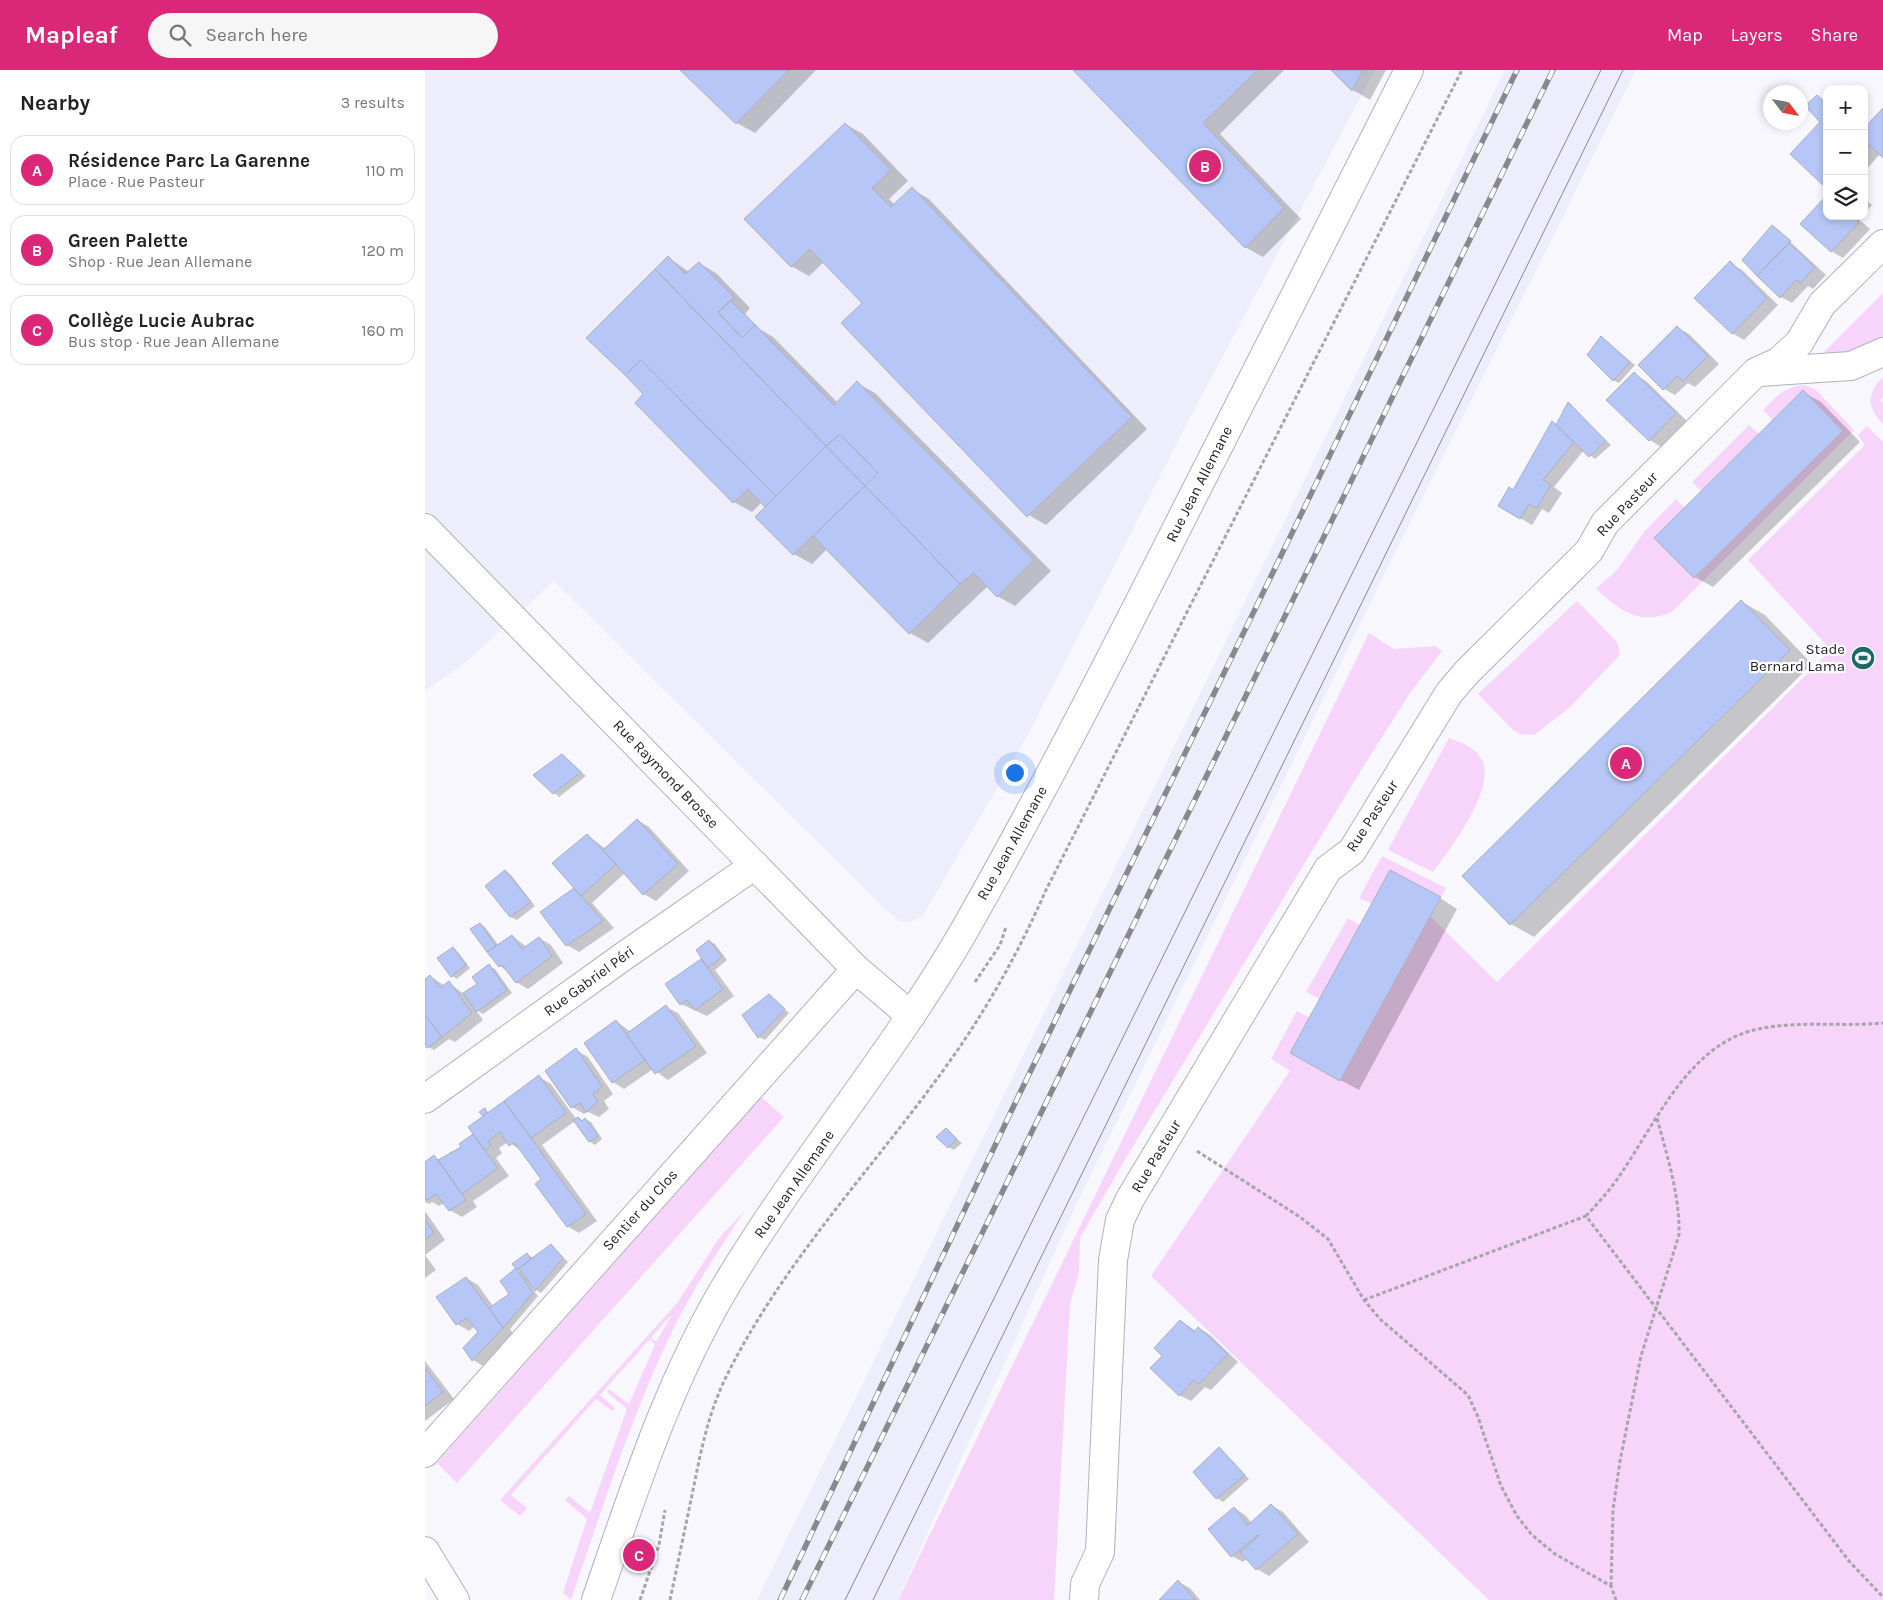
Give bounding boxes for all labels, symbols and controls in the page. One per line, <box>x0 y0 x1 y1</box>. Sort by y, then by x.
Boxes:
search box <box>148 13 498 58</box>
text: Mapleaf <box>25 21 118 49</box>
icon: search <box>166 21 194 49</box>
text: Search here <box>206 24 308 46</box>
text: Map <box>1667 24 1703 46</box>
text: Layers <box>1731 24 1783 46</box>
text: Share <box>1811 24 1858 46</box>
north arrow <box>1763 85 1808 130</box>
map controls <box>1823 85 1868 220</box>
button: + <box>1823 85 1868 130</box>
text: Nearby <box>20 91 90 115</box>
text: 3 results <box>341 93 405 112</box>
button: − <box>1823 130 1868 175</box>
pin: B <box>1189 147 1221 185</box>
text: Résidence Parc La Garenne <box>68 150 310 172</box>
text: A <box>32 161 42 180</box>
text: 110 m <box>365 161 404 180</box>
text: Place · Rue Pasteur <box>68 172 204 191</box>
button: layers <box>1823 175 1868 220</box>
text: Green Palette <box>68 230 188 252</box>
text: B <box>32 241 42 260</box>
text: 120 m <box>361 241 404 260</box>
text: Shop · Rue Jean Allemane <box>68 252 252 271</box>
text: Collège Lucie Aubrac <box>68 310 255 332</box>
text: C <box>32 321 42 340</box>
text: 160 m <box>361 321 404 340</box>
text: Bus stop · Rue Jean Allemane <box>68 332 279 351</box>
street label: Rue Jean Allemane <box>1162 423 1236 545</box>
street label: Rue Pasteur <box>1593 468 1662 540</box>
place label: Stade Bernard Lama <box>1750 640 1845 675</box>
sports icon: Stade Bernard Lama <box>1850 645 1876 671</box>
street label: Rue Raymond Brosse <box>609 716 723 832</box>
pin: A <box>1610 744 1642 782</box>
your location <box>1002 760 1028 786</box>
street label: Rue Pasteur <box>1342 776 1402 855</box>
street label: Rue Jean Allemane <box>973 783 1051 903</box>
street label: Rue Gabriel Péri <box>540 942 638 1020</box>
street label: Rue Pasteur <box>1127 1116 1185 1196</box>
street label: Rue Jean Allemane <box>750 1126 838 1242</box>
street label: Sentier du Clos <box>599 1165 681 1255</box>
pin: C <box>623 1536 655 1574</box>

